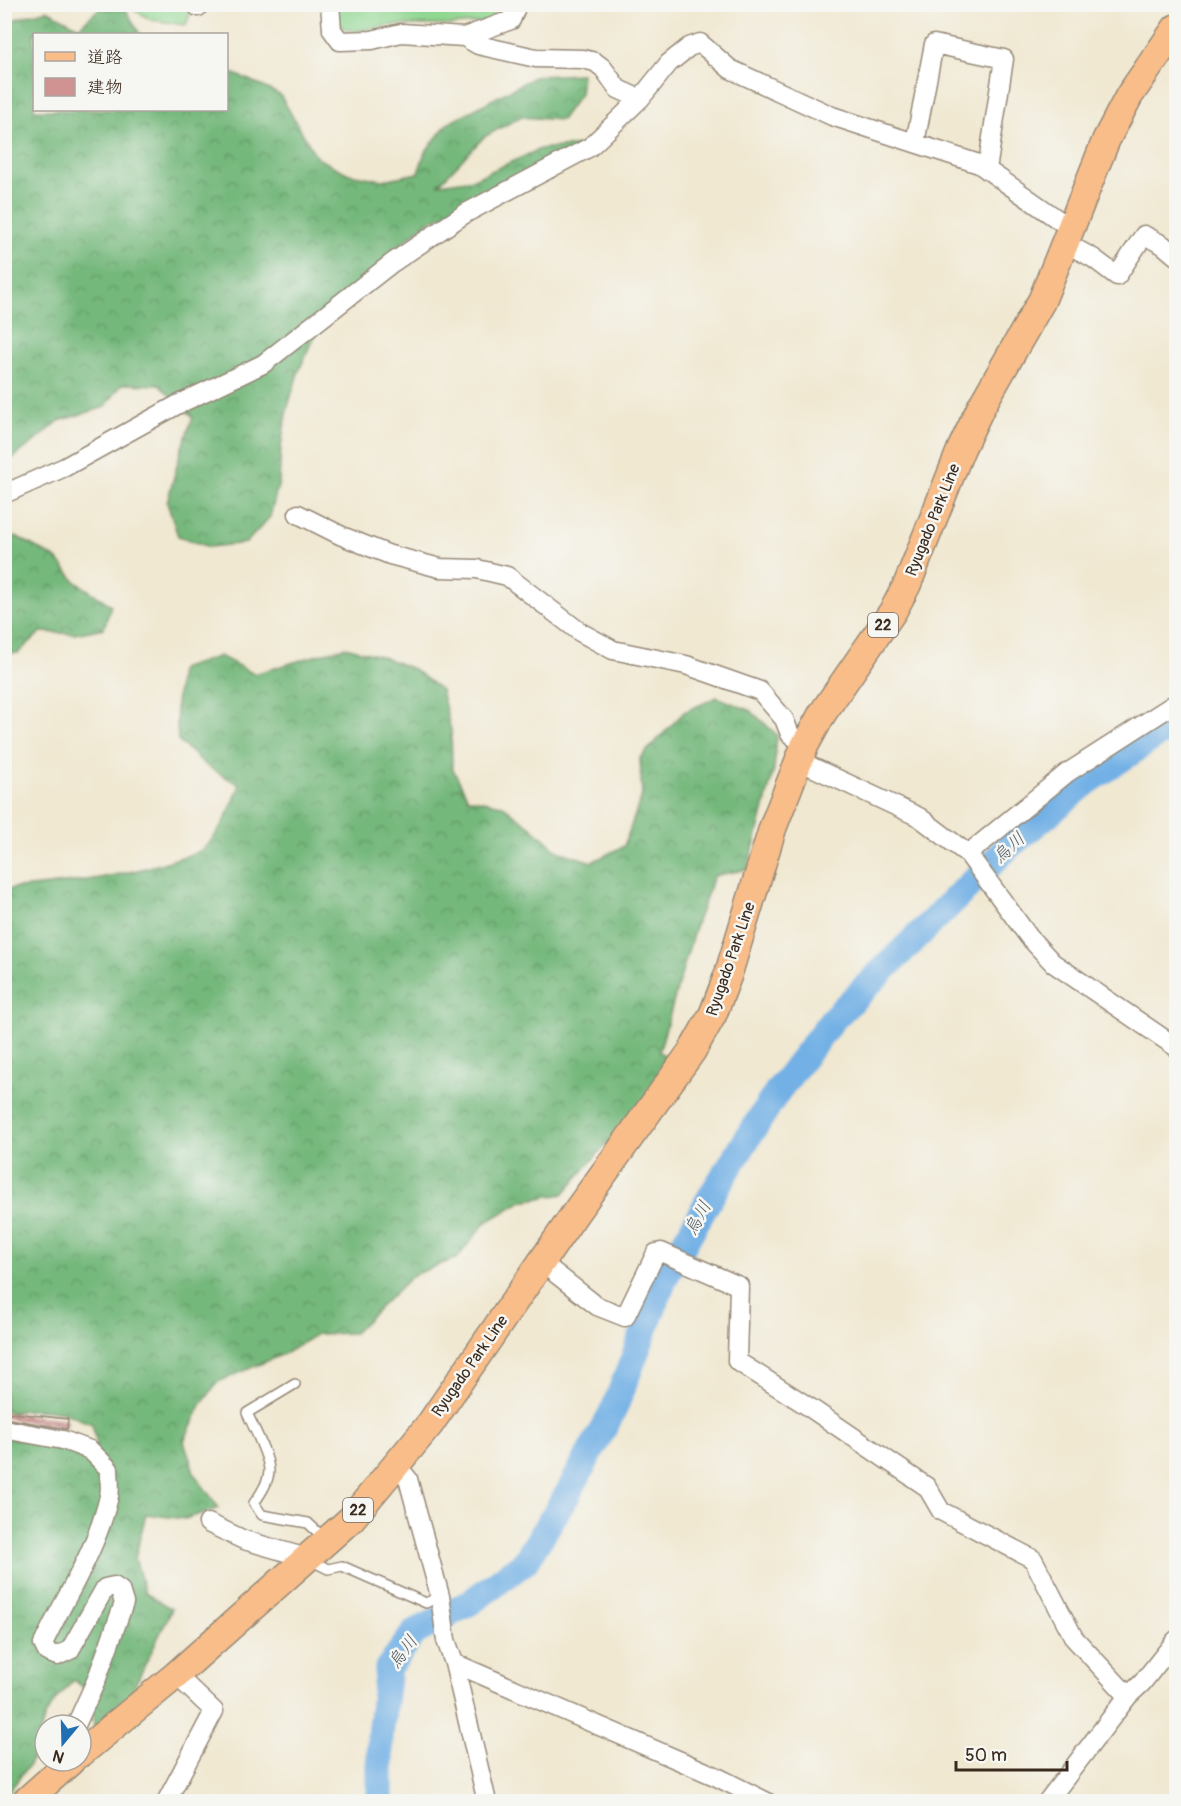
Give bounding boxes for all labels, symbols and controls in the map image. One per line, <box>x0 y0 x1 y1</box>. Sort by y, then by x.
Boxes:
legend <box>33 33 228 111</box>
text: 道路 <box>87 46 123 69</box>
text: 建物 <box>87 76 123 99</box>
street label: Ryugado Park Line <box>901 461 965 579</box>
road number: 22 <box>868 613 898 637</box>
water label: 烏川 <box>988 827 1030 869</box>
street label: Ryugado Park Line <box>702 899 760 1019</box>
water label: 烏川 <box>679 1197 717 1239</box>
street label: Ryugado Park Line <box>428 1311 512 1421</box>
road number: 22 <box>343 1498 373 1522</box>
water label: 烏川 <box>383 1631 423 1673</box>
north arrow <box>33 1713 93 1773</box>
scale bar <box>956 1734 1067 1772</box>
text: 50 m <box>965 1744 1007 1767</box>
text: N <box>50 1745 67 1767</box>

